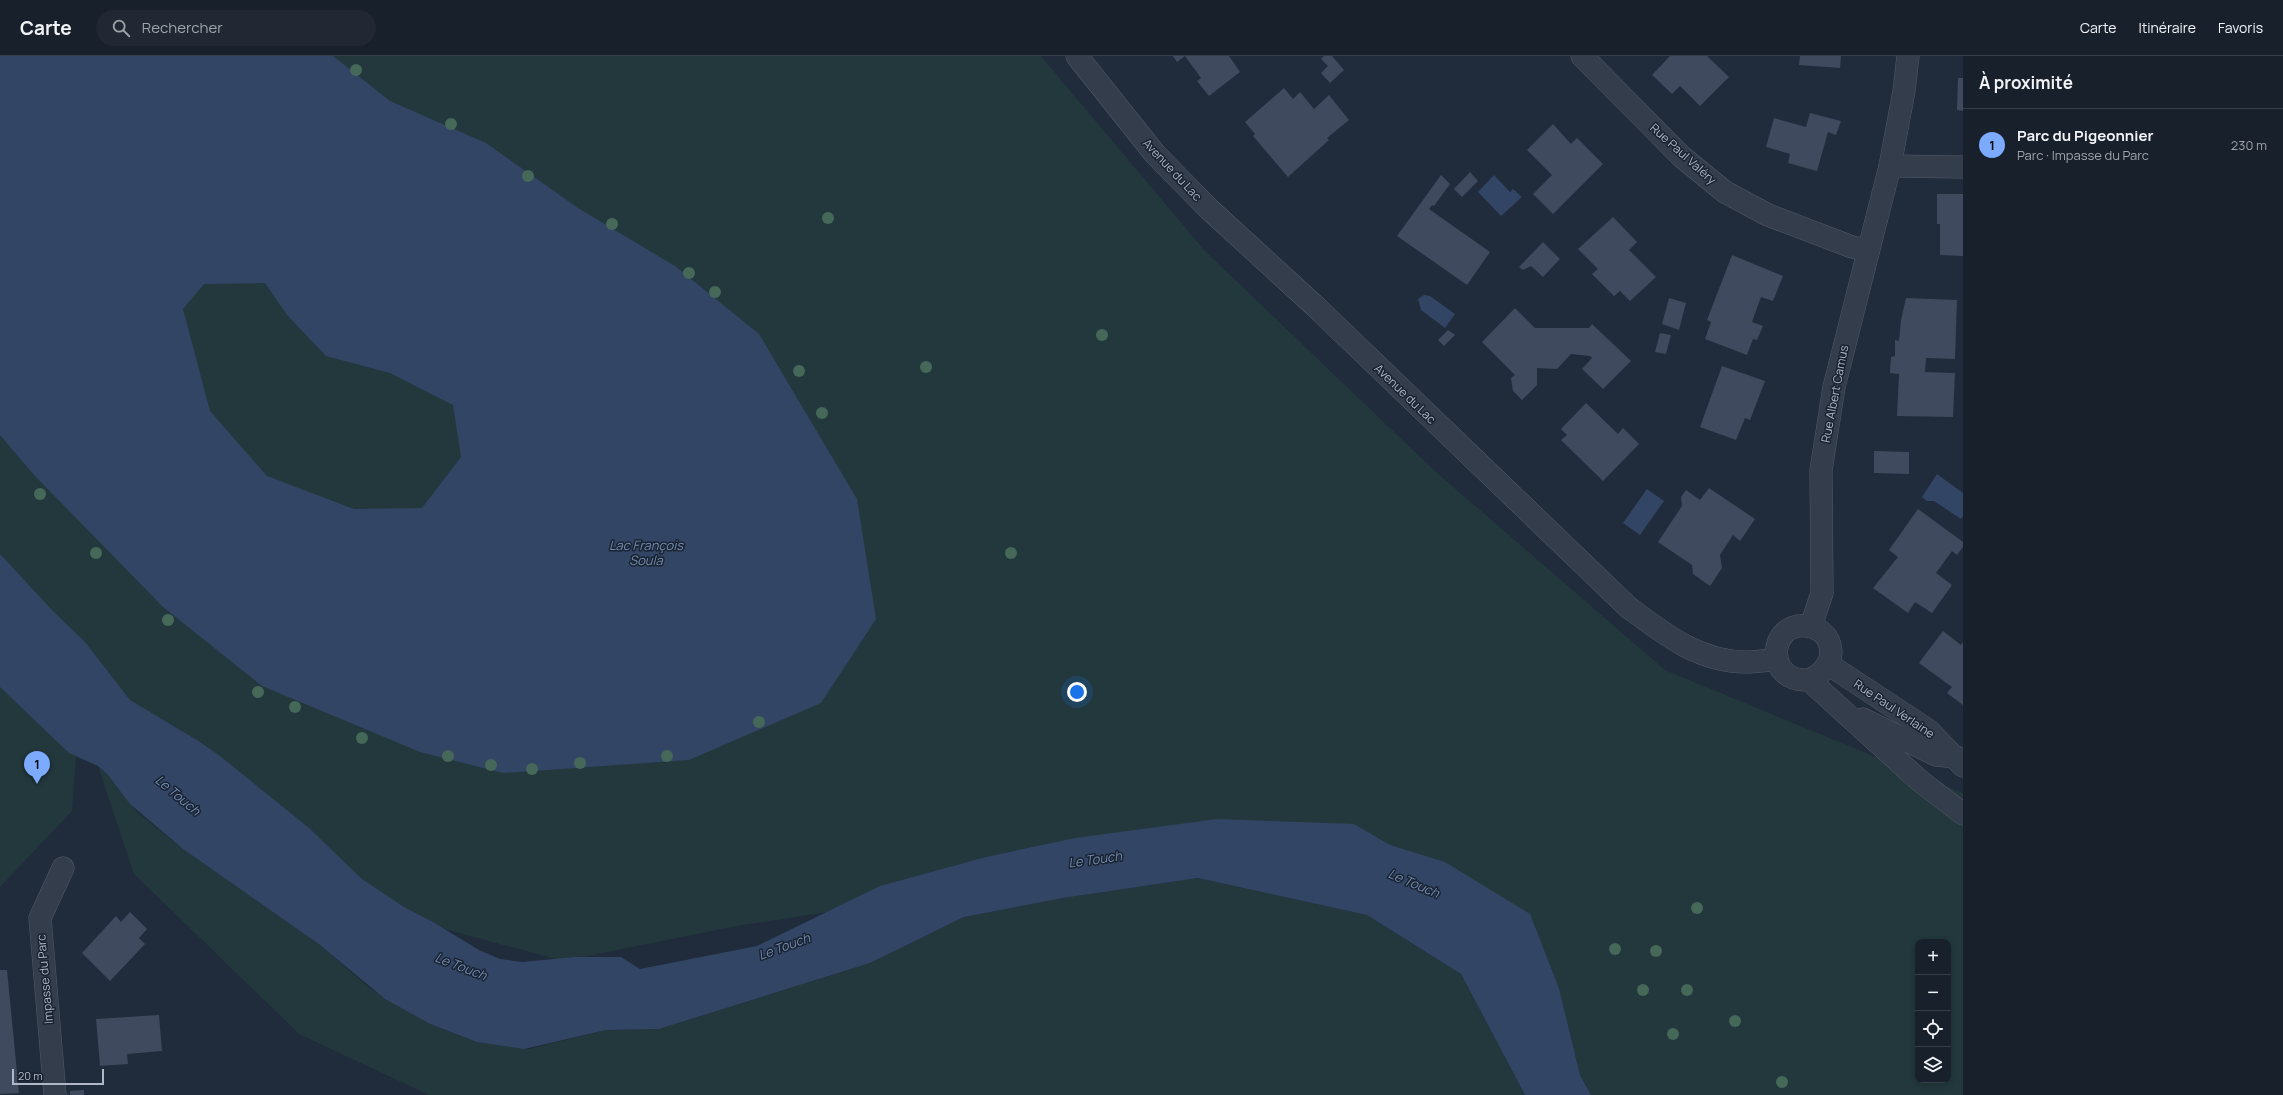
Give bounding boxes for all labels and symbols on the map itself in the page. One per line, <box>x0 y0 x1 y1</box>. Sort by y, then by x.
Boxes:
street label: Rue Paul Valéry <box>1646 119 1721 188</box>
street label: Avenue du Lac <box>1139 135 1206 205</box>
street label: Rue Albert Camus <box>1817 344 1852 444</box>
street label: Avenue du Lac <box>1371 360 1440 428</box>
water label: Lac François Soula <box>609 536 684 569</box>
street label: Rue Paul Verlaine <box>1850 675 1938 742</box>
your location <box>1067 682 1087 702</box>
pin: 1 <box>24 751 50 784</box>
water label: Le Touch <box>152 771 205 820</box>
water label: Le Touch <box>1067 846 1124 872</box>
water label: Le Touch <box>1386 864 1443 902</box>
water label: Le Touch <box>756 928 814 964</box>
street label: Impasse du Parc <box>32 933 57 1025</box>
water label: Le Touch <box>433 948 491 985</box>
scale bar <box>12 1067 104 1086</box>

